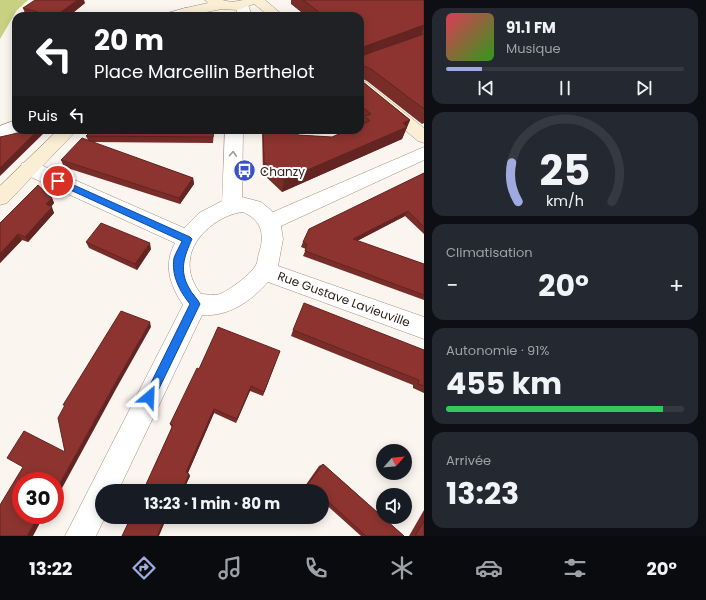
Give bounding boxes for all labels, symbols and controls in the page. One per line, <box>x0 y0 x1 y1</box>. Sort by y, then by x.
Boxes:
text: 91.1 FM <box>506 17 556 38</box>
text: 20 m <box>94 21 164 60</box>
icon: left <box>28 28 80 80</box>
text: Musique <box>506 39 561 58</box>
text: Place Marcellin Berthelot <box>94 59 315 84</box>
icon: previous <box>475 77 497 99</box>
icon: pause <box>554 77 576 99</box>
icon: next <box>633 77 655 99</box>
icon: left <box>66 104 88 126</box>
text: Puis <box>28 105 58 126</box>
text: 25 <box>540 141 590 200</box>
one-way arrow <box>229 151 238 157</box>
bus stop icon: Chanzy <box>232 158 258 184</box>
place label: Chanzy <box>260 163 305 180</box>
pin <box>41 164 75 198</box>
icon: arrive <box>47 170 69 192</box>
text: km/h <box>546 191 584 211</box>
text: Climatisation <box>446 243 533 262</box>
text: 20° <box>538 264 589 307</box>
street label: Rue Gustave Lavieuville <box>275 267 413 331</box>
text: − <box>446 270 458 301</box>
text: + <box>669 270 684 301</box>
text: Autonomie · 91% <box>446 341 549 360</box>
text: 455 km <box>446 362 562 405</box>
position arrow <box>128 376 170 418</box>
north arrow <box>376 444 412 480</box>
map controls <box>376 444 412 524</box>
text: Arrivée <box>446 451 491 470</box>
speed limit sign: 30 <box>12 472 64 524</box>
text: 13:23 <box>446 472 519 515</box>
button: sound <box>376 488 412 524</box>
text: 13:23 · 1 min · 80 m <box>144 493 280 514</box>
icon: directions <box>130 554 158 582</box>
icon: music <box>216 554 244 582</box>
icon: phone <box>302 554 330 582</box>
icon: climate <box>388 554 416 582</box>
icon: car <box>475 554 503 582</box>
icon: filters <box>561 554 589 582</box>
text: 13:22 <box>29 556 72 581</box>
text: 20° <box>647 556 677 581</box>

